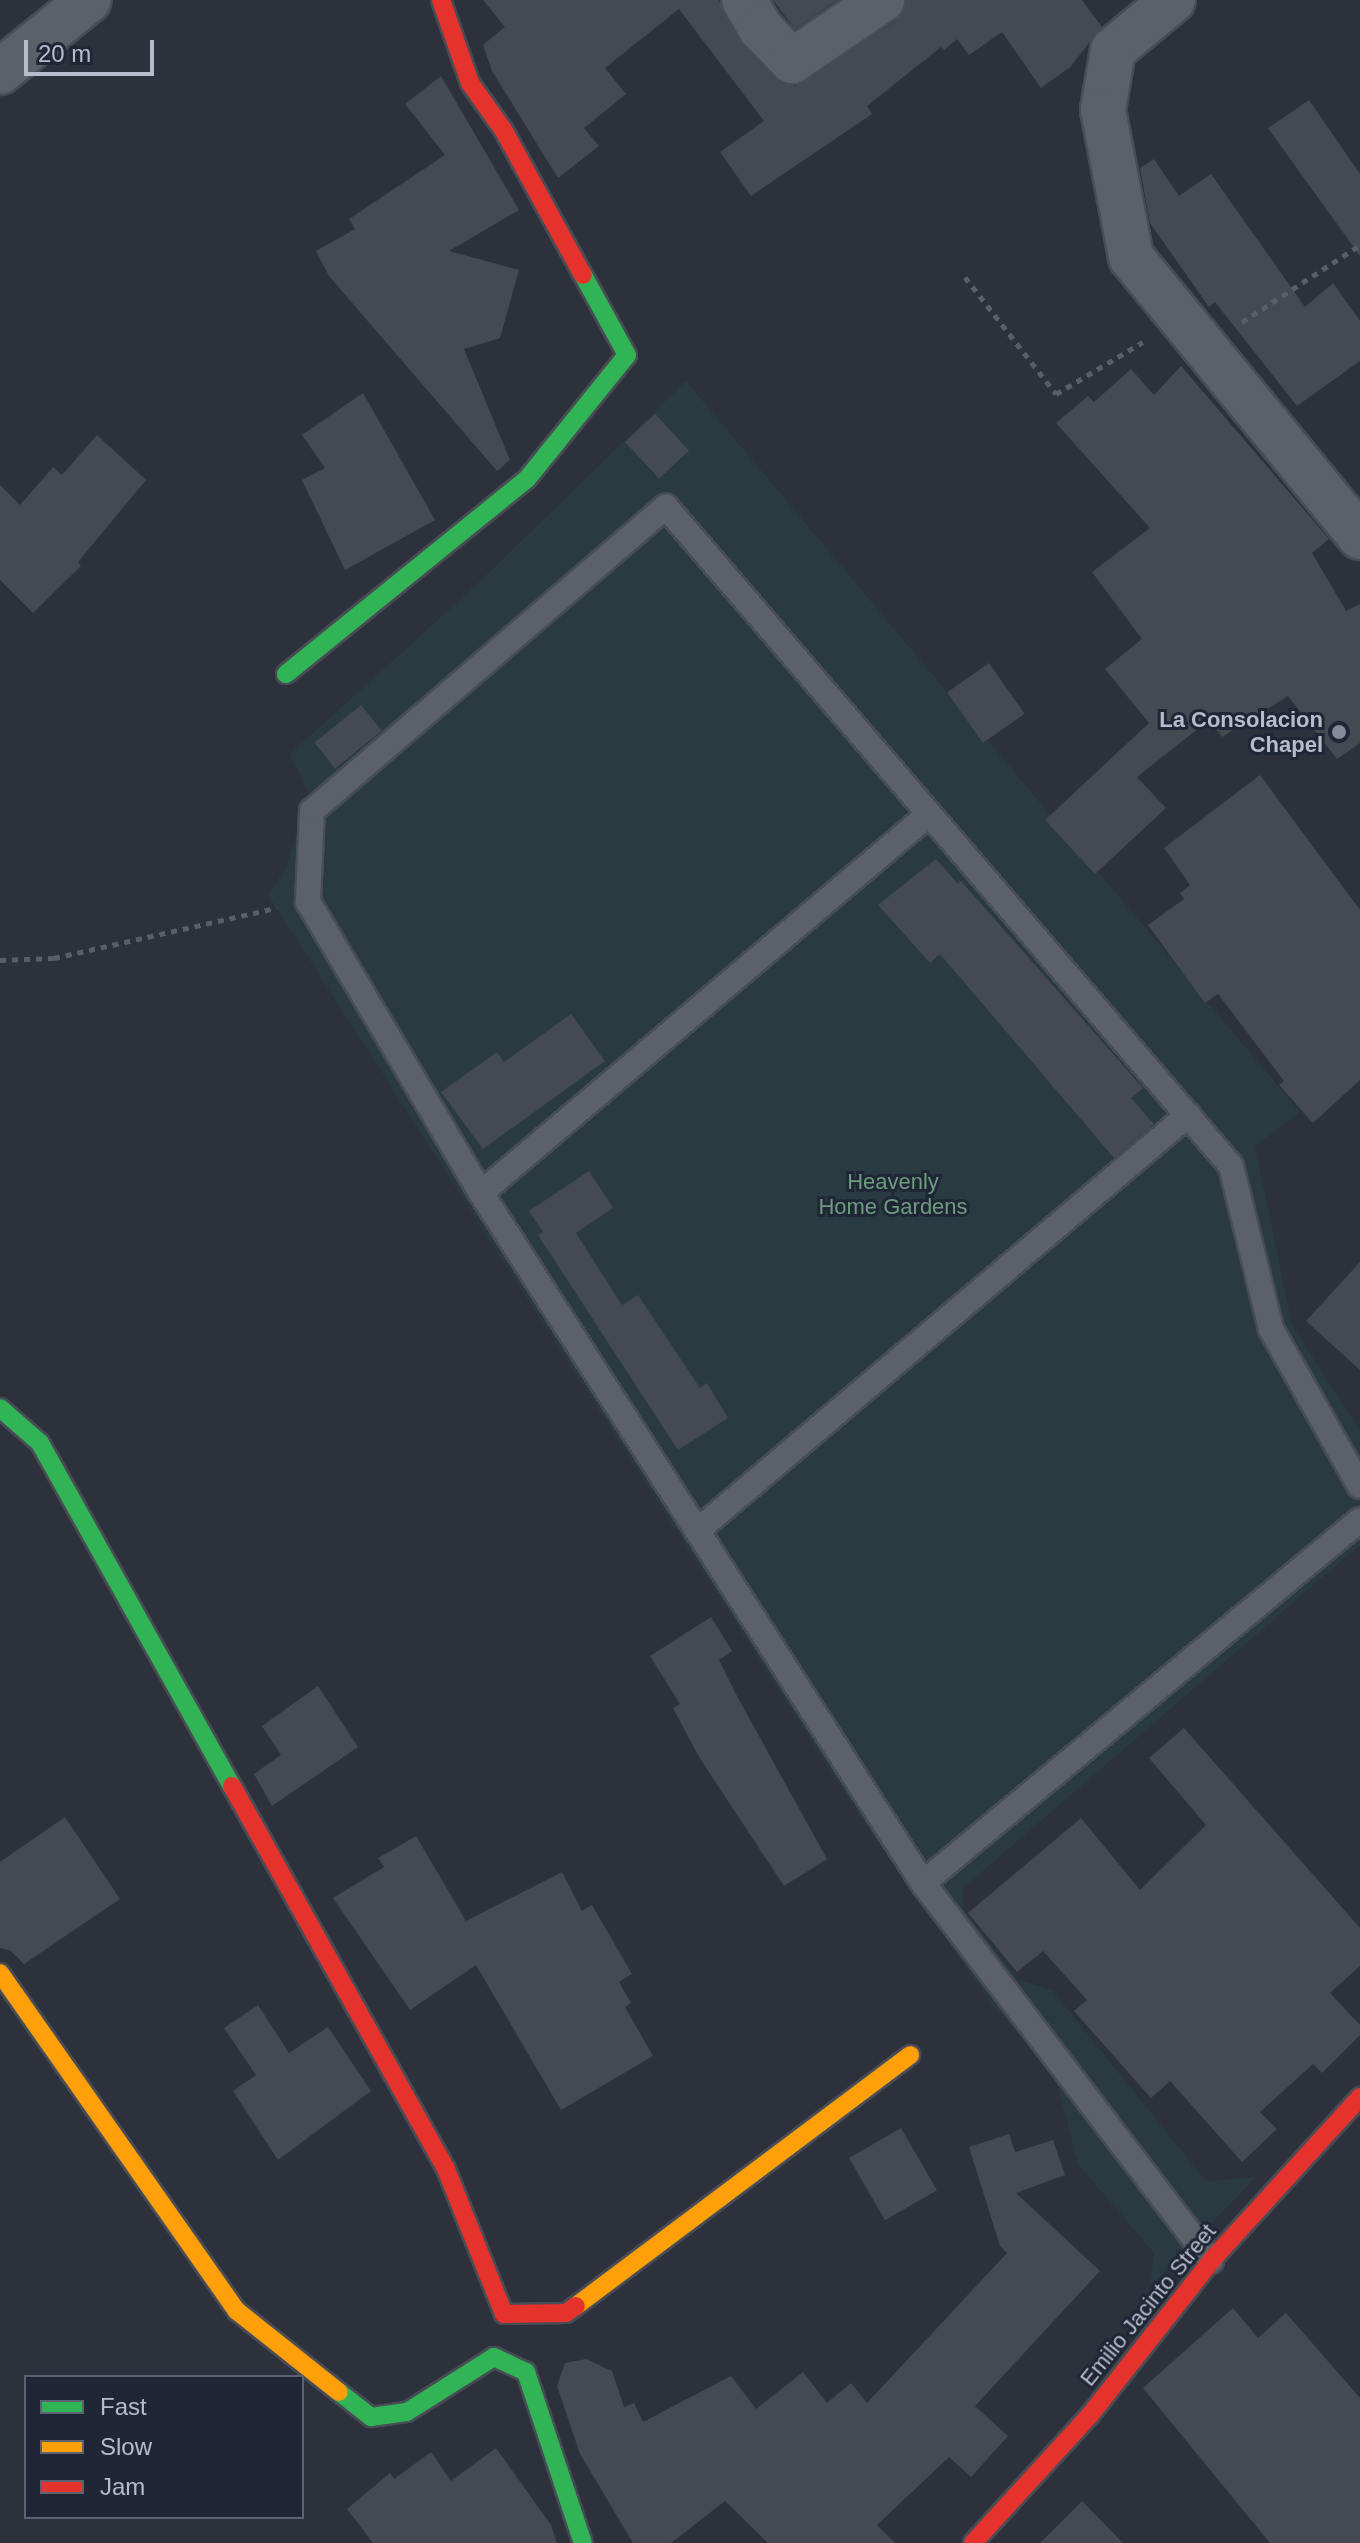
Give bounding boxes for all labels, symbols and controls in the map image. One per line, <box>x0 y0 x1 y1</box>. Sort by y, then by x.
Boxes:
scale bar <box>28 24 158 74</box>
text: 20 m <box>38 40 91 67</box>
place label: La Consolacion Chapel <box>1159 706 1323 758</box>
marker: La Consolacion Chapel <box>1330 723 1348 741</box>
park label: Heavenly Home Gardens <box>818 1168 968 1220</box>
street label: Emilio Jacinto Street <box>1075 2219 1221 2391</box>
legend <box>24 2375 304 2519</box>
text: Fast <box>100 2393 147 2420</box>
text: Slow <box>100 2433 152 2460</box>
text: Jam <box>100 2473 145 2500</box>

